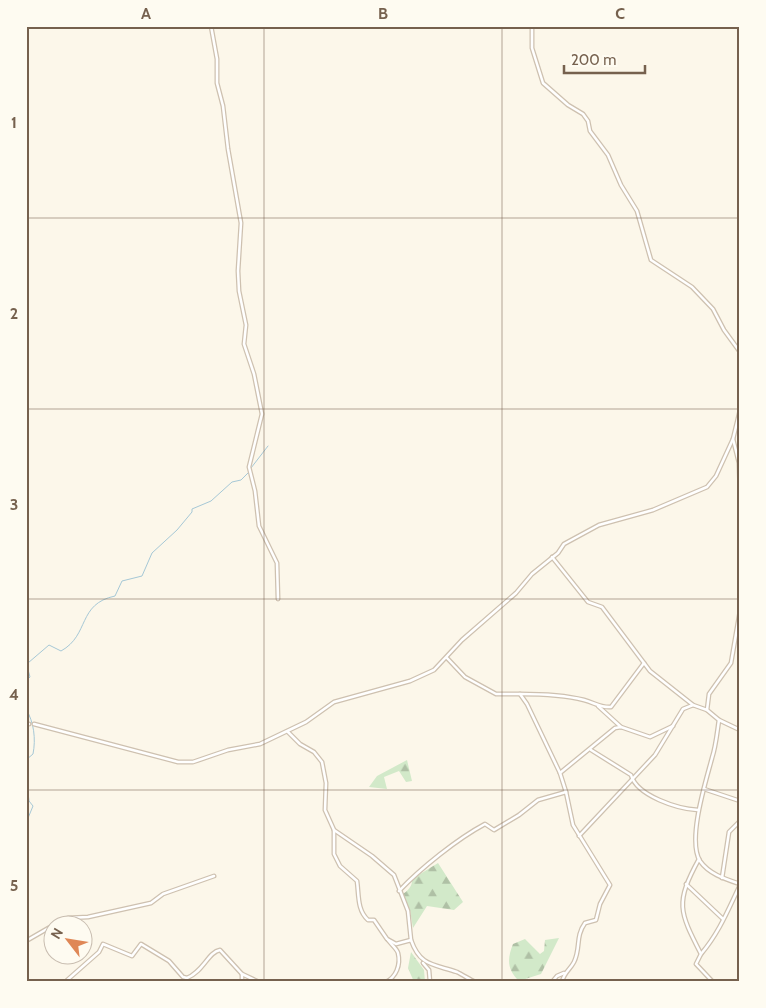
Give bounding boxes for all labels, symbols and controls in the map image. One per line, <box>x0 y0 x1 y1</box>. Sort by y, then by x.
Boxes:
text: A <box>141 4 151 23</box>
text: B <box>378 4 388 23</box>
text: C <box>615 4 625 23</box>
scale bar <box>564 42 645 74</box>
text: 200 m <box>571 51 616 69</box>
text: 1 <box>11 113 17 132</box>
text: 2 <box>10 304 18 323</box>
text: 3 <box>10 495 18 514</box>
text: 4 <box>9 685 19 704</box>
text: 5 <box>10 876 18 895</box>
north arrow <box>42 916 92 966</box>
text: N <box>47 924 67 942</box>

